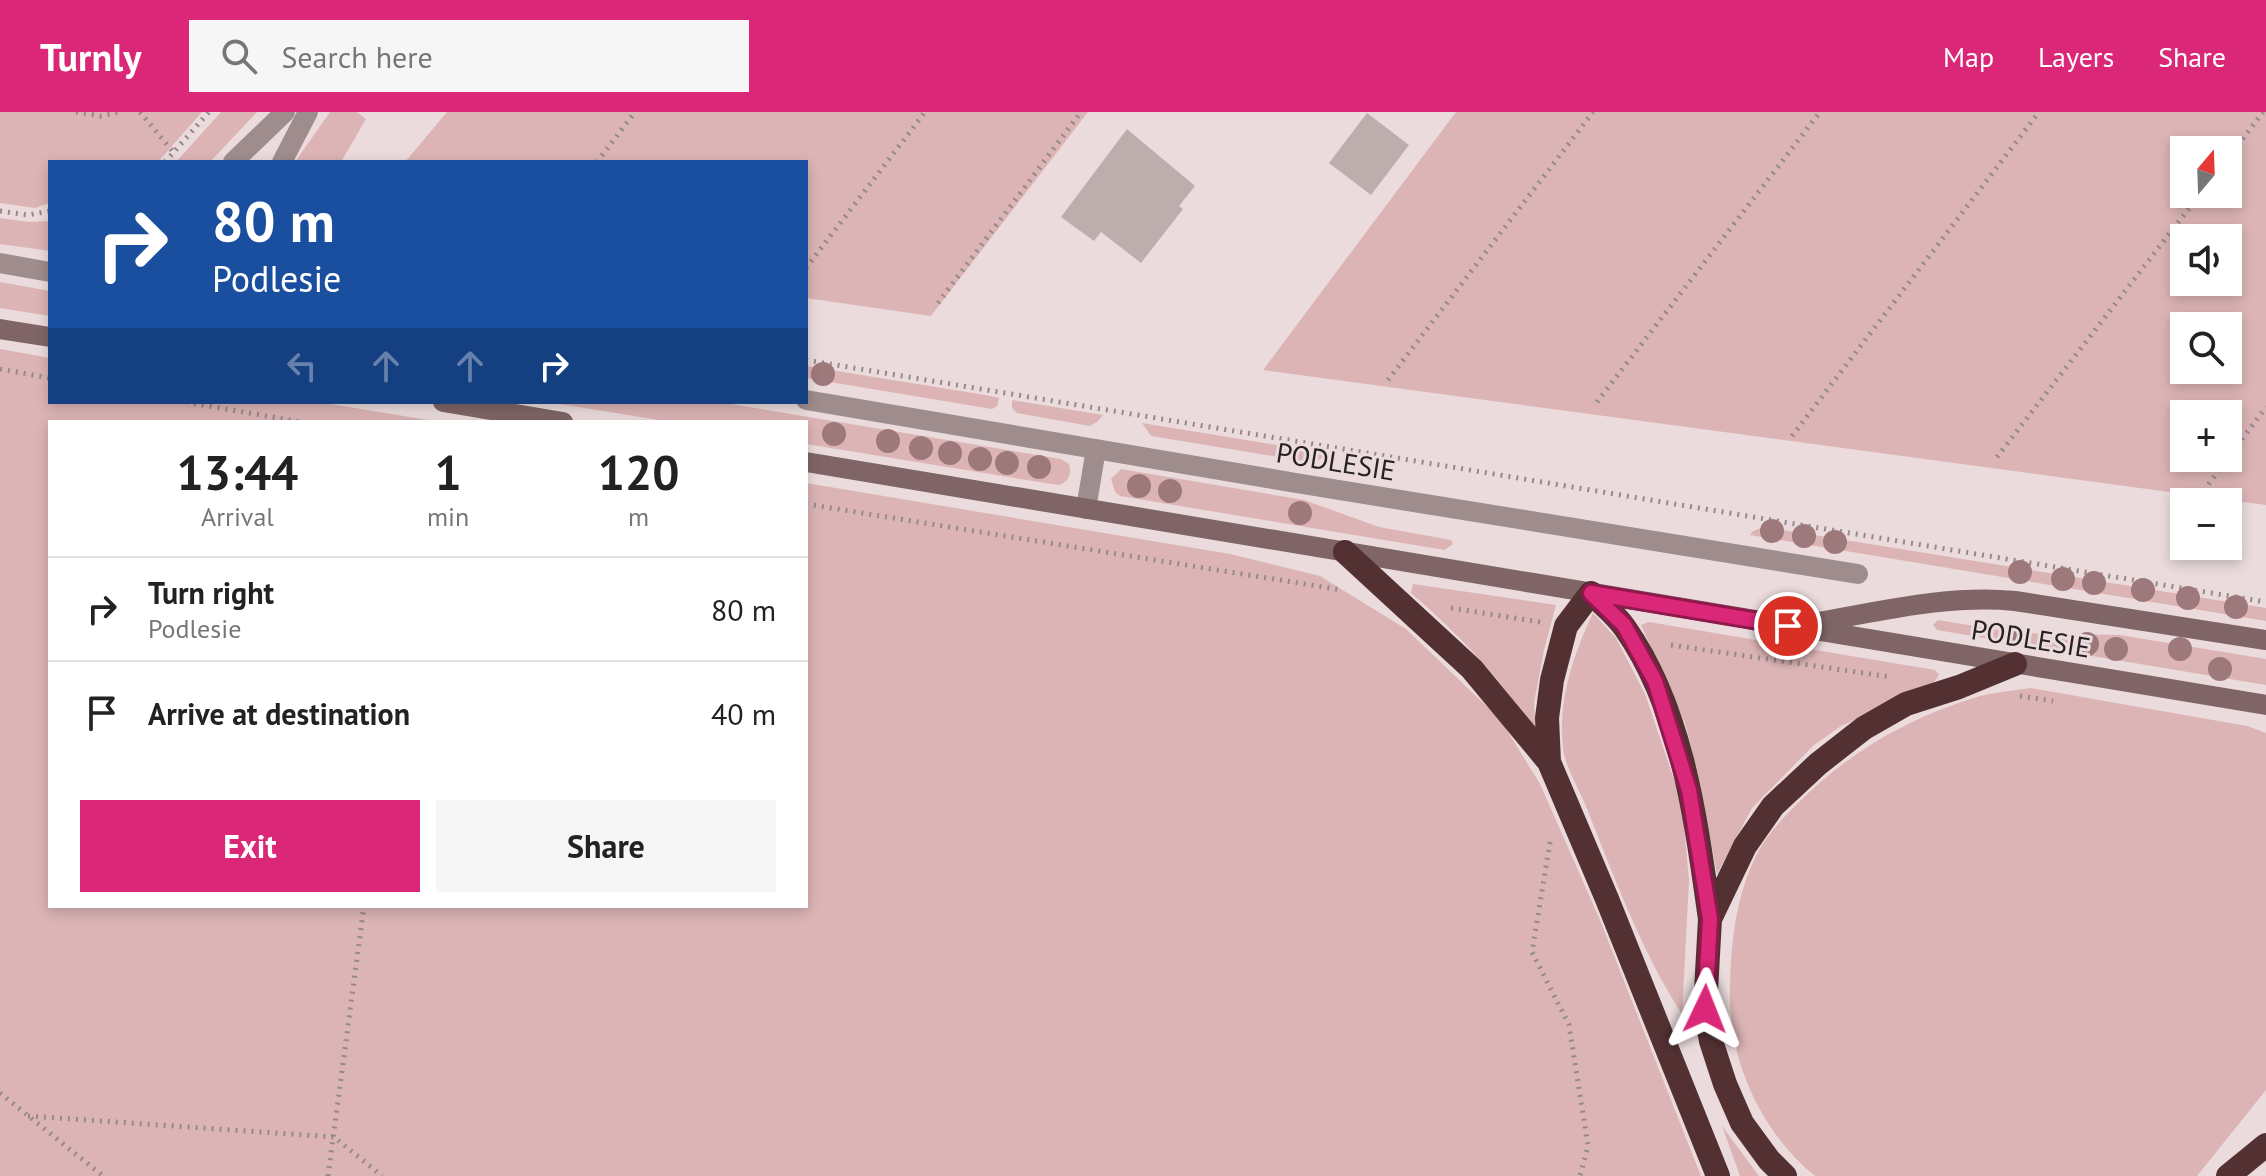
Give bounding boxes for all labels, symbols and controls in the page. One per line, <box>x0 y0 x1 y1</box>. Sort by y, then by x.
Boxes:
search box <box>189 20 749 92</box>
text: Turnly <box>40 32 141 81</box>
icon: search <box>217 34 261 78</box>
text: Search here <box>281 37 433 76</box>
text: Map <box>1943 38 1994 75</box>
text: Layers <box>2038 38 2114 75</box>
text: Share <box>2158 38 2226 75</box>
north arrow <box>2170 136 2242 208</box>
map controls <box>2170 136 2242 560</box>
text: 80 m <box>212 185 335 257</box>
icon: right <box>80 192 184 296</box>
button: sound <box>2170 224 2242 296</box>
text: Podlesie <box>212 255 341 302</box>
button: search <box>2170 312 2242 384</box>
icon: left <box>280 344 324 388</box>
icon: ahead <box>364 344 408 388</box>
icon: ahead <box>448 344 492 388</box>
icon: right <box>532 344 576 388</box>
button: + <box>2170 400 2242 472</box>
street label: PODLESIE <box>1274 433 1398 489</box>
text: 13:44 <box>177 441 298 503</box>
text: 1 <box>434 441 462 503</box>
text: 120 <box>598 441 679 503</box>
button: − <box>2170 488 2242 560</box>
text: Arrival <box>201 500 274 533</box>
text: min <box>427 500 469 533</box>
text: m <box>628 500 649 533</box>
text: Turn right <box>148 573 274 612</box>
icon: right <box>80 587 124 631</box>
text: 80 m <box>711 590 776 629</box>
pin <box>1754 592 1822 660</box>
icon: arrive <box>1766 604 1810 648</box>
street label: PODLESIE <box>1969 610 2093 666</box>
text: Podlesie <box>148 612 241 645</box>
icon: arrive <box>80 691 124 735</box>
text: Arrive at destination <box>148 694 410 733</box>
text: 40 m <box>711 694 776 733</box>
button: Exit <box>80 800 420 892</box>
button: Share <box>436 800 776 892</box>
position arrow <box>1663 967 1747 1051</box>

